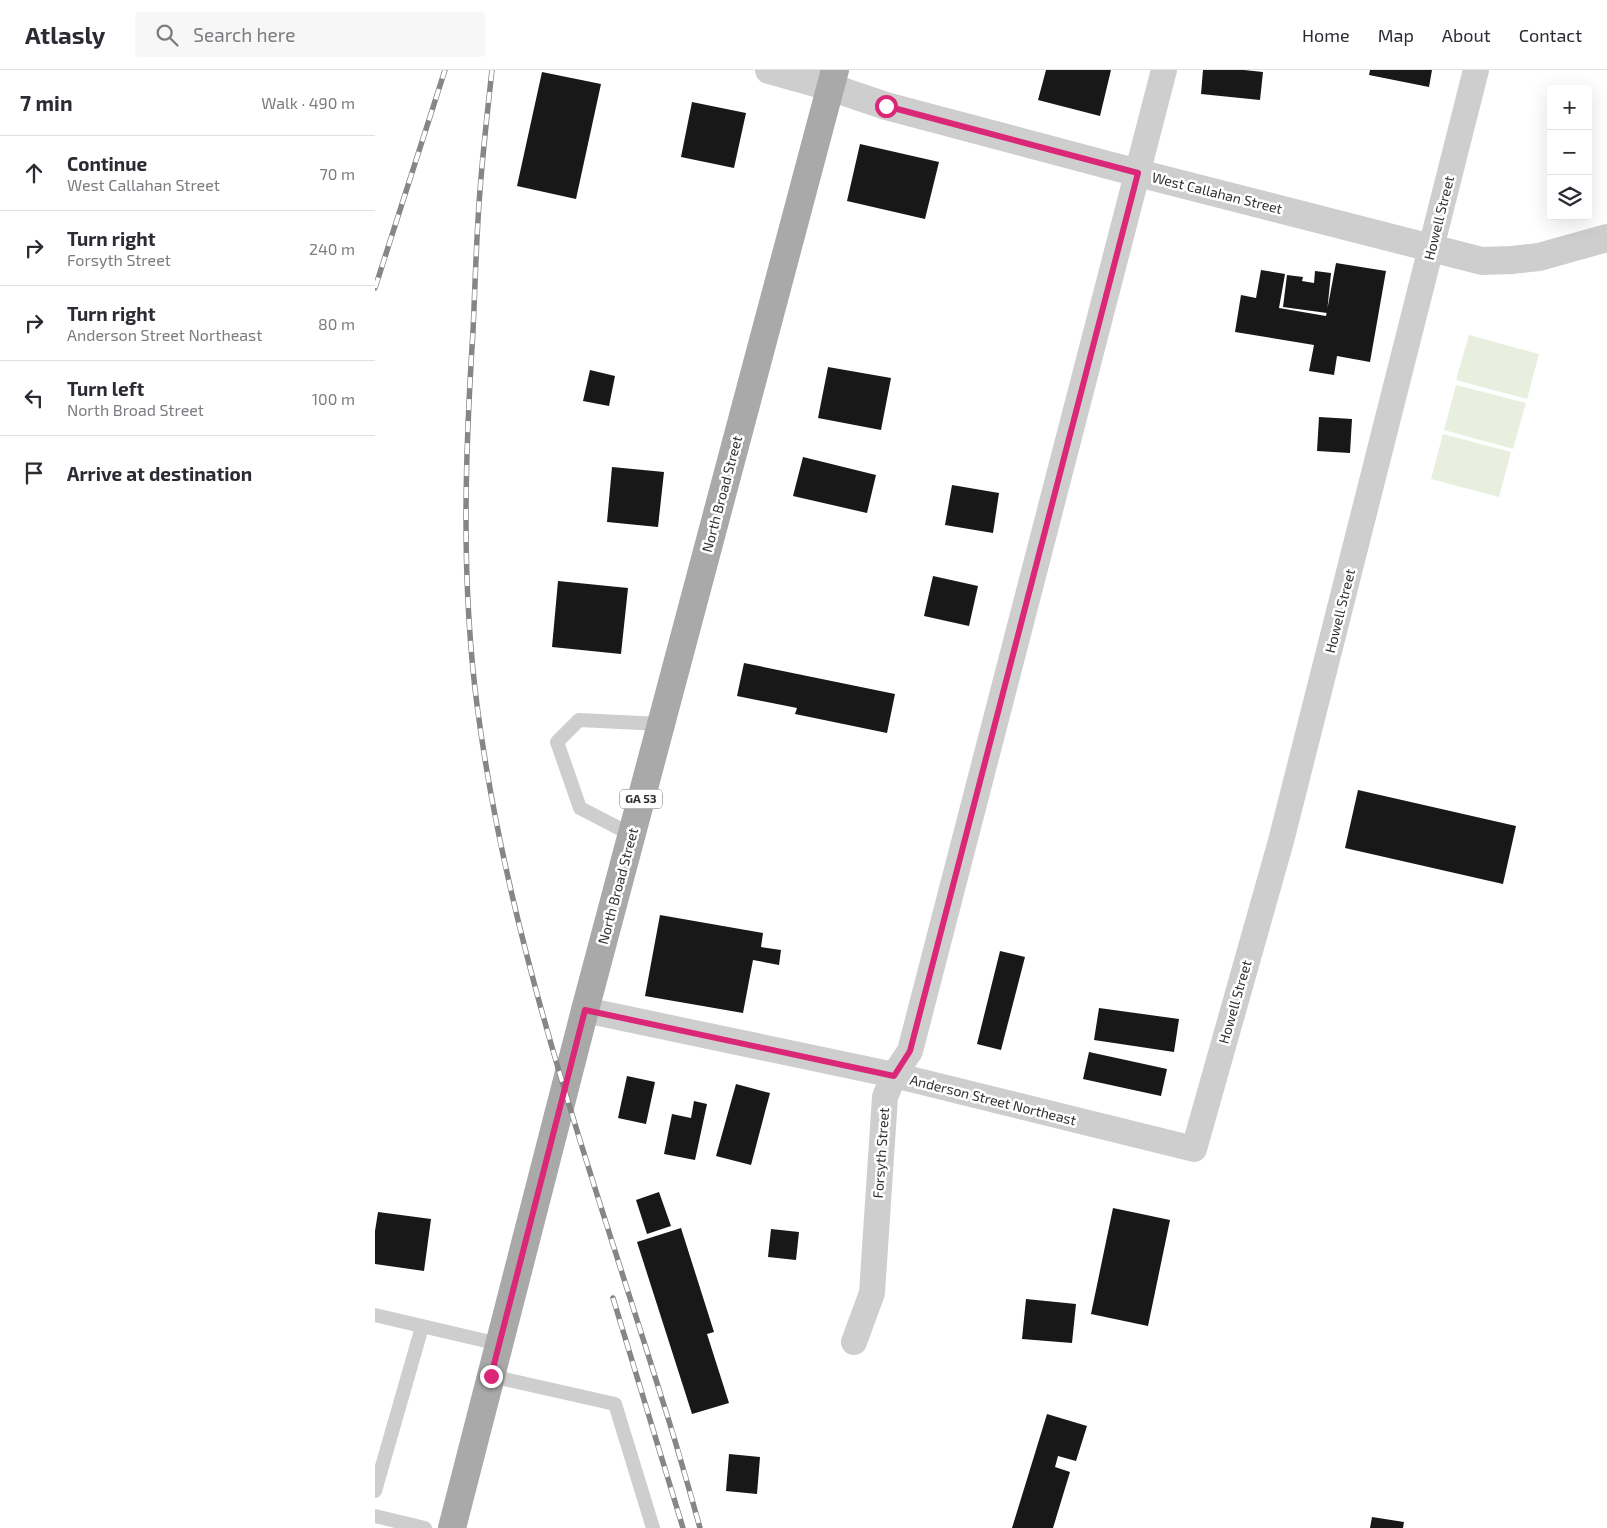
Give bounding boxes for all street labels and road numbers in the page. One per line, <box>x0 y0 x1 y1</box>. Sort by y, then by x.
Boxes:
street label: West Callahan Street <box>1150 168 1284 217</box>
street label: Howell Street <box>1420 174 1457 262</box>
street label: North Broad Street <box>698 434 745 554</box>
street label: Howell Street <box>1321 567 1358 655</box>
road number: GA 53 <box>620 790 662 809</box>
street label: North Broad Street <box>594 826 641 946</box>
street label: Howell Street <box>1214 958 1255 1046</box>
street label: Anderson Street Northeast <box>908 1071 1078 1128</box>
street label: Forsyth Street <box>869 1107 892 1199</box>

